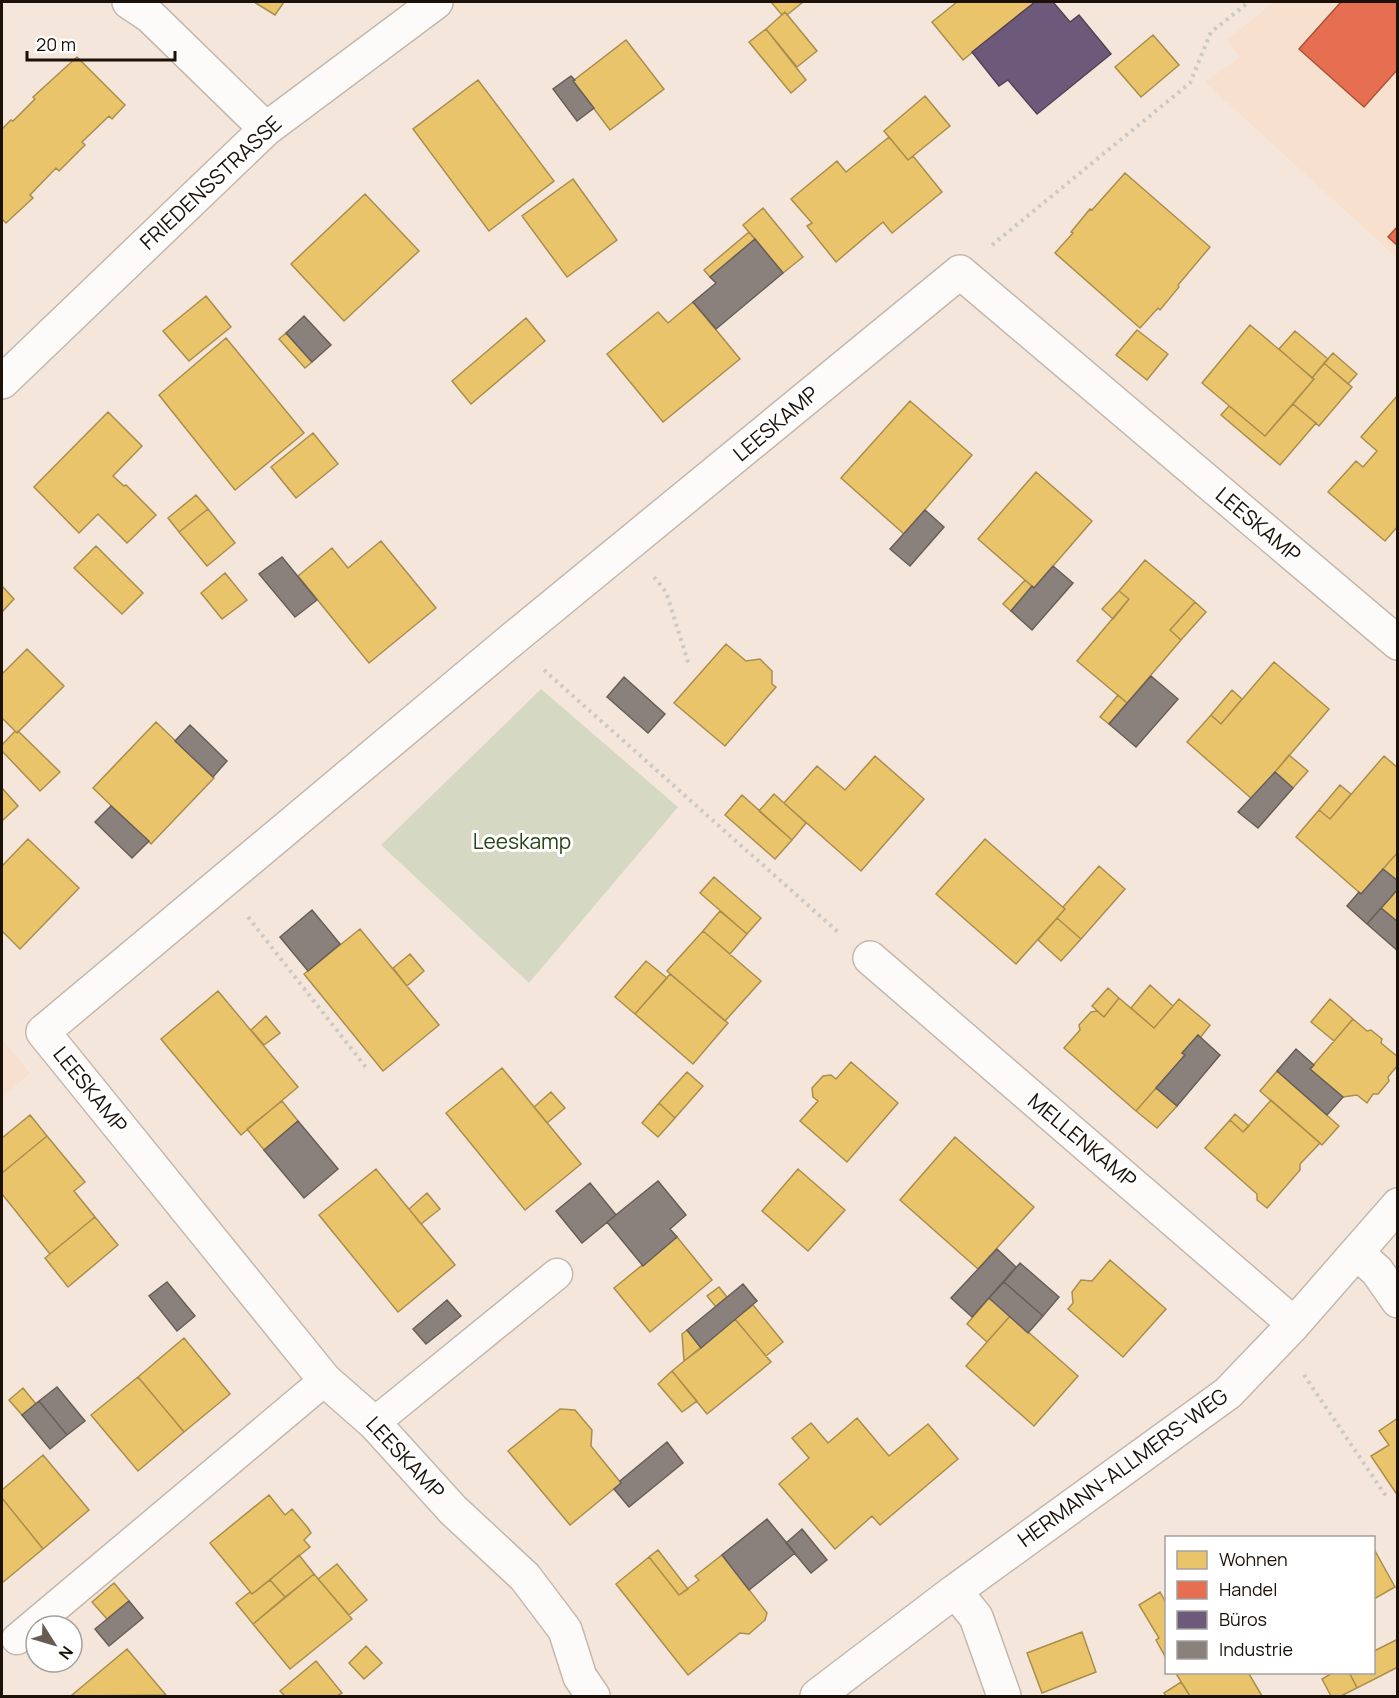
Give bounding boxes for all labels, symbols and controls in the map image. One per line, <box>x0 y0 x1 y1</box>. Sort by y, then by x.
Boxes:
scale bar <box>27 24 176 62</box>
text: 20 m <box>36 32 76 56</box>
street label: FRIEDENSSTRASSE <box>133 109 287 255</box>
street label: LEESKAMP <box>727 379 824 467</box>
street label: LEESKAMP <box>1210 480 1307 568</box>
park label: Leeskamp <box>473 827 571 855</box>
street label: LEESKAMP <box>47 1040 134 1139</box>
street label: MELLENKAMP <box>1023 1087 1143 1194</box>
street label: HERMANN-ALLMERS-WEG <box>1012 1381 1233 1553</box>
street label: LEESKAMP <box>360 1410 451 1505</box>
legend <box>1165 1536 1375 1674</box>
text: Wohnen <box>1219 1547 1288 1571</box>
text: Handel <box>1219 1577 1277 1601</box>
text: Büros <box>1219 1607 1267 1631</box>
north arrow <box>24 1614 84 1674</box>
text: Industrie <box>1219 1637 1293 1661</box>
text: N <box>54 1642 78 1664</box>

